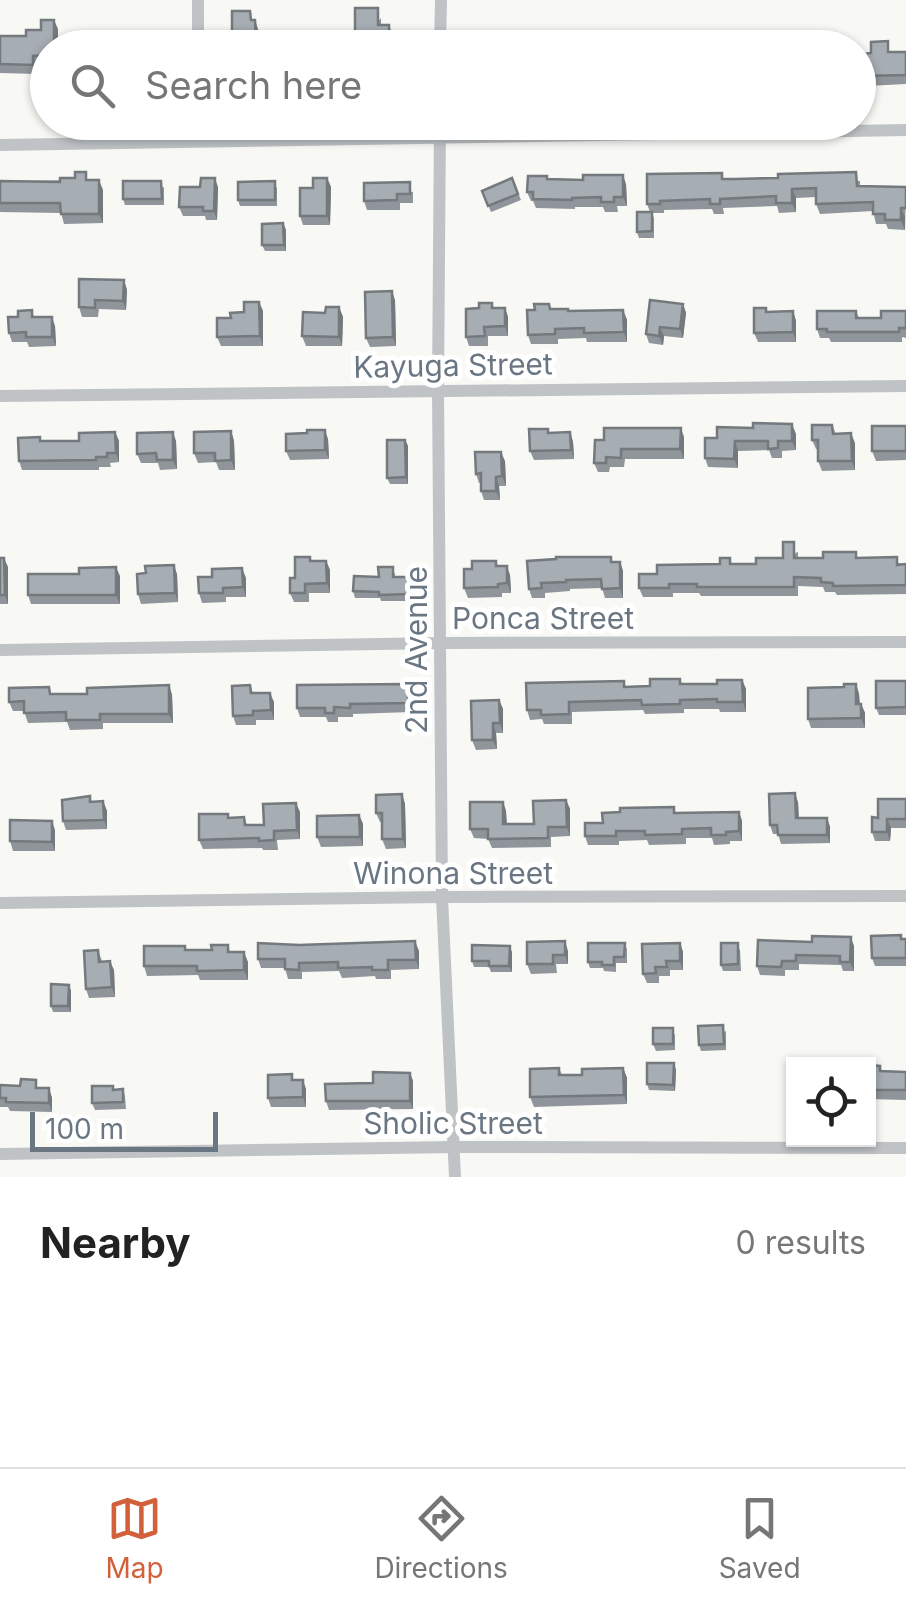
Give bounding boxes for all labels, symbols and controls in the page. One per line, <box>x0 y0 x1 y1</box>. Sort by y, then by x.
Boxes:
search box <box>30 30 876 140</box>
icon: search <box>65 58 120 113</box>
text: Search here <box>145 62 362 108</box>
street label: Kayuga Street <box>353 345 553 385</box>
street label: 2nd Avenue <box>398 566 434 734</box>
street label: Ponca Street <box>452 600 634 636</box>
street label: Winona Street <box>353 855 553 891</box>
map controls <box>786 1057 876 1147</box>
button: locate <box>786 1057 876 1147</box>
street label: Sholic Street <box>363 1105 543 1141</box>
scale bar <box>30 1107 218 1152</box>
text: 100 m <box>45 1112 124 1146</box>
text: Nearby <box>40 1217 191 1268</box>
text: 0 results <box>736 1223 866 1262</box>
tab: Map <box>105 1491 164 1585</box>
tab: Directions <box>374 1491 508 1585</box>
tab: Saved <box>719 1491 801 1585</box>

